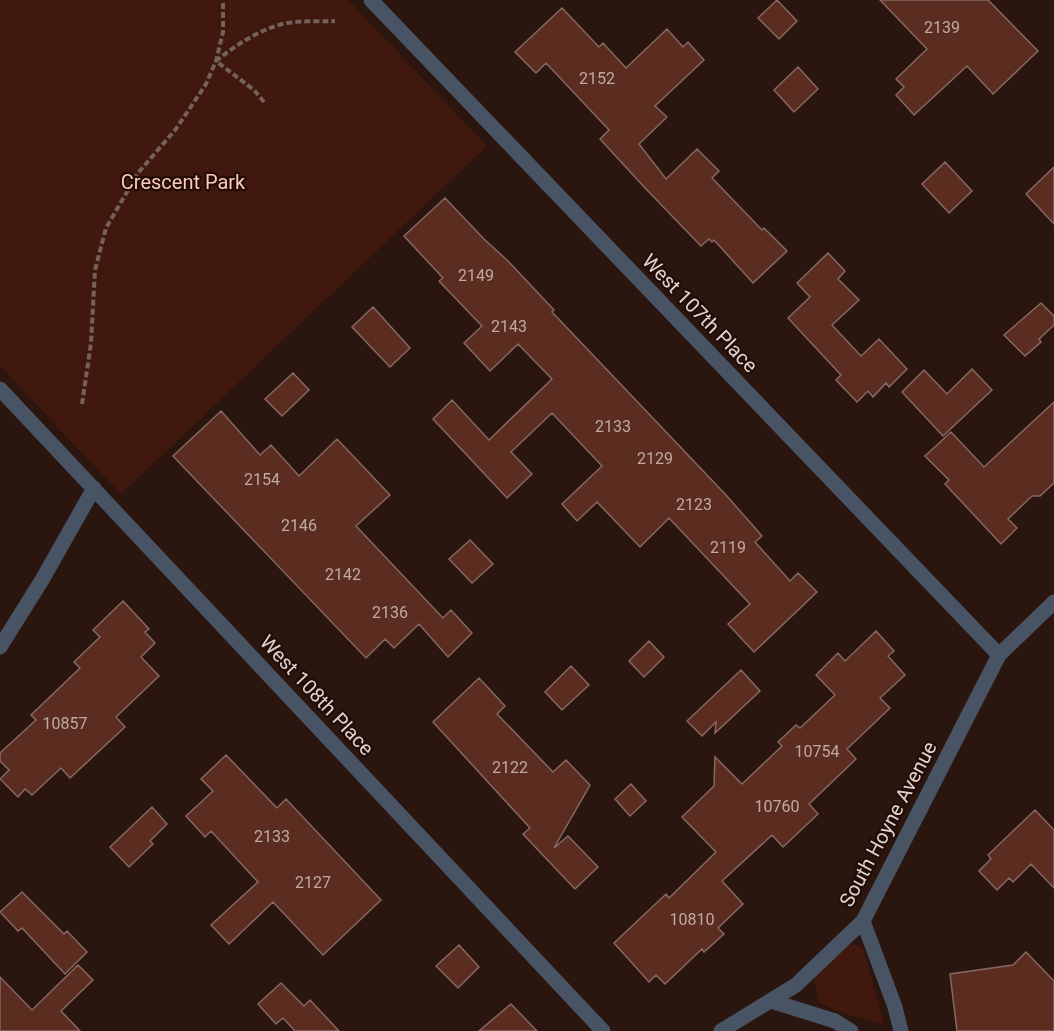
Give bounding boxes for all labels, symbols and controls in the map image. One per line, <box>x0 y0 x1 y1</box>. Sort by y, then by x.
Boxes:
house number: 2139 <box>924 18 960 37</box>
house number: 2152 <box>579 69 615 88</box>
park label: Crescent Park <box>121 170 246 194</box>
street label: West 107th Place <box>637 249 763 377</box>
house number: 2149 <box>458 266 494 285</box>
house number: 2143 <box>491 317 527 336</box>
house number: 2133 <box>595 417 631 436</box>
house number: 2129 <box>637 449 673 468</box>
house number: 2154 <box>244 470 280 489</box>
house number: 2123 <box>676 495 712 514</box>
house number: 2146 <box>281 516 317 535</box>
house number: 2119 <box>710 538 746 557</box>
house number: 2142 <box>325 565 361 584</box>
house number: 2136 <box>372 603 408 622</box>
street label: West 108th Place <box>255 630 379 760</box>
house number: 10857 <box>43 714 87 733</box>
street label: South Hoyne Avenue <box>834 737 942 911</box>
house number: 10754 <box>795 742 839 761</box>
house number: 2122 <box>492 758 528 777</box>
house number: 10760 <box>755 797 799 816</box>
house number: 2133 <box>254 827 290 846</box>
house number: 2127 <box>295 873 331 892</box>
house number: 10810 <box>670 910 714 929</box>

